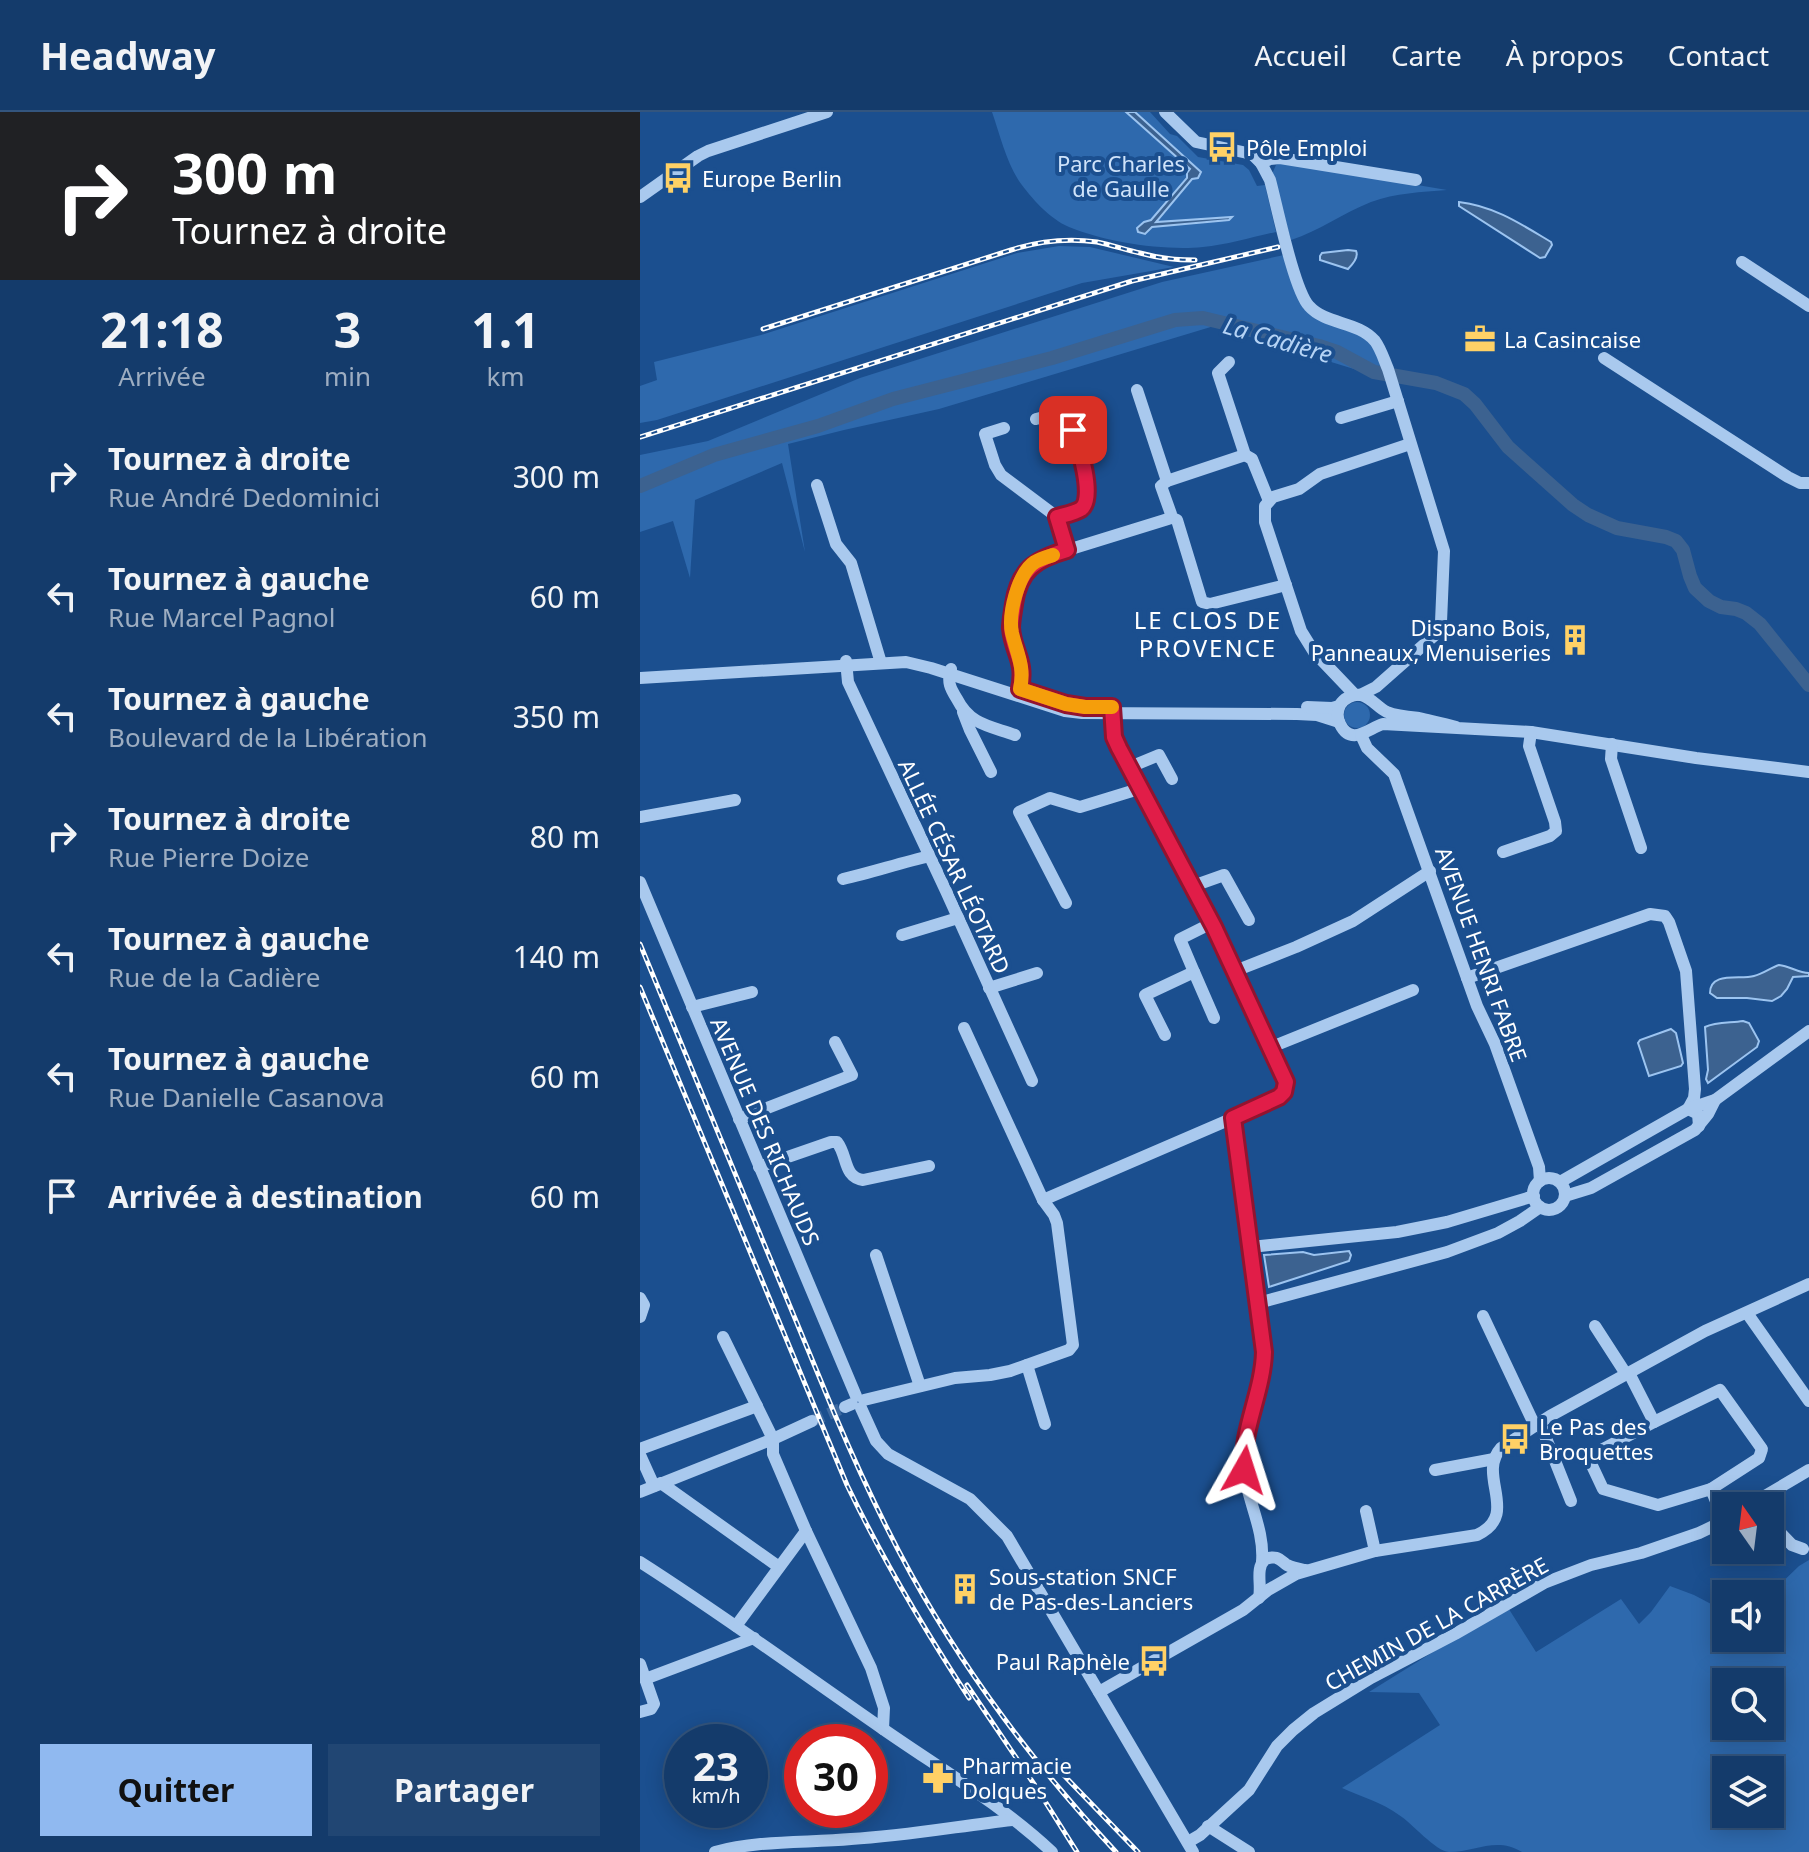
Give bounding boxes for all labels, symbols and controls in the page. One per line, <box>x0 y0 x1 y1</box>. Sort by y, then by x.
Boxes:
text: Headway <box>40 29 216 81</box>
text: Accueil <box>1255 36 1347 74</box>
text: Carte <box>1391 36 1462 74</box>
text: À propos <box>1506 36 1624 74</box>
text: Contact <box>1668 36 1769 74</box>
bus stop icon: Pôle Emploi <box>1205 130 1239 164</box>
place label: Pôle Emploi <box>1246 132 1367 162</box>
text: 300 m <box>172 134 337 210</box>
icon: right <box>40 144 144 248</box>
park label: Parc Charles de Gaulle <box>1057 148 1185 203</box>
bus stop icon: Europe Berlin <box>661 161 695 195</box>
place label: Europe Berlin <box>702 163 842 193</box>
text: Tournez à droite <box>172 206 447 255</box>
text: 21:18 <box>100 297 224 362</box>
text: 3 <box>334 297 361 362</box>
text: 1.1 <box>471 297 540 362</box>
water label: La Cadière <box>1220 308 1336 370</box>
office icon: La Casincaise <box>1463 322 1497 356</box>
place label: La Casincaise <box>1504 324 1641 354</box>
text: Arrivée <box>118 358 206 394</box>
text: min <box>324 358 371 394</box>
text: km <box>486 358 525 394</box>
pin <box>1039 396 1107 464</box>
icon: arrive <box>1051 408 1095 452</box>
text: Tournez à droite <box>108 438 351 479</box>
icon: right <box>40 454 84 498</box>
text: 300 m <box>513 456 600 497</box>
text: Rue André Dedominici <box>108 479 380 515</box>
text: Tournez à gauche <box>108 558 370 599</box>
icon: left <box>40 574 84 618</box>
text: 60 m <box>530 576 600 617</box>
text: Rue Marcel Pagnol <box>108 599 335 635</box>
district label: LE CLOS DE PROVENCE <box>1134 603 1282 664</box>
place label: Dispano Bois, Panneaux, Menuiseries <box>1311 612 1551 667</box>
building icon: Dispano Bois, Panneaux, Menuiseries <box>1558 623 1592 657</box>
text: Tournez à gauche <box>108 678 370 719</box>
icon: left <box>40 694 84 738</box>
text: 350 m <box>513 696 600 737</box>
text: Boulevard de la Libération <box>108 719 427 755</box>
street label: ALLÉE CÉSAR LÉOTARD <box>892 754 1018 978</box>
text: Tournez à droite <box>108 798 351 839</box>
icon: right <box>40 814 84 858</box>
text: 80 m <box>530 816 600 857</box>
text: Rue Pierre Doize <box>108 839 309 875</box>
street label: AVENUE HENRI FABRE <box>1429 842 1535 1066</box>
text: Tournez à gauche <box>108 918 370 959</box>
icon: left <box>40 934 84 978</box>
text: 140 m <box>513 936 600 977</box>
text: Rue de la Cadière <box>108 959 320 995</box>
street label: AVENUE DES RICHAUDS <box>704 1012 828 1250</box>
text: Tournez à gauche <box>108 1038 370 1079</box>
icon: left <box>40 1054 84 1098</box>
text: 60 m <box>530 1056 600 1097</box>
text: Rue Danielle Casanova <box>108 1079 385 1115</box>
icon: arrive <box>40 1174 84 1218</box>
text: Arrivée à destination <box>108 1176 423 1217</box>
text: 60 m <box>530 1176 600 1217</box>
place label: Le Pas des Broquettes <box>1539 1411 1654 1466</box>
bus stop icon: Le Pas des Broquettes <box>1498 1422 1532 1456</box>
position arrow <box>1202 1428 1286 1512</box>
north arrow <box>1712 1492 1784 1564</box>
map controls <box>1712 1492 1784 1828</box>
street label: CHEMIN DE LA CARRÈRE <box>1319 1549 1553 1697</box>
place label: Sous-station SNCF de Pas-des-Lanciers <box>989 1561 1193 1616</box>
building icon: Sous-station SNCF de Pas-des-Lanciers <box>948 1572 982 1606</box>
button: sound <box>1712 1580 1784 1652</box>
bus stop icon: Paul Raphèle <box>1137 1644 1171 1678</box>
place label: Paul Raphèle <box>996 1646 1130 1676</box>
button: search <box>1712 1668 1784 1740</box>
speed limit sign: 30 <box>784 1724 888 1828</box>
text: 23 <box>693 1738 739 1793</box>
button: Quitter <box>40 1744 312 1836</box>
button: Partager <box>328 1744 600 1836</box>
place label: Pharmacie Dolques <box>962 1750 1072 1805</box>
button: layers <box>1712 1756 1784 1828</box>
pharmacy icon: Pharmacie Dolques <box>921 1761 955 1795</box>
text: km/h <box>691 1782 741 1809</box>

